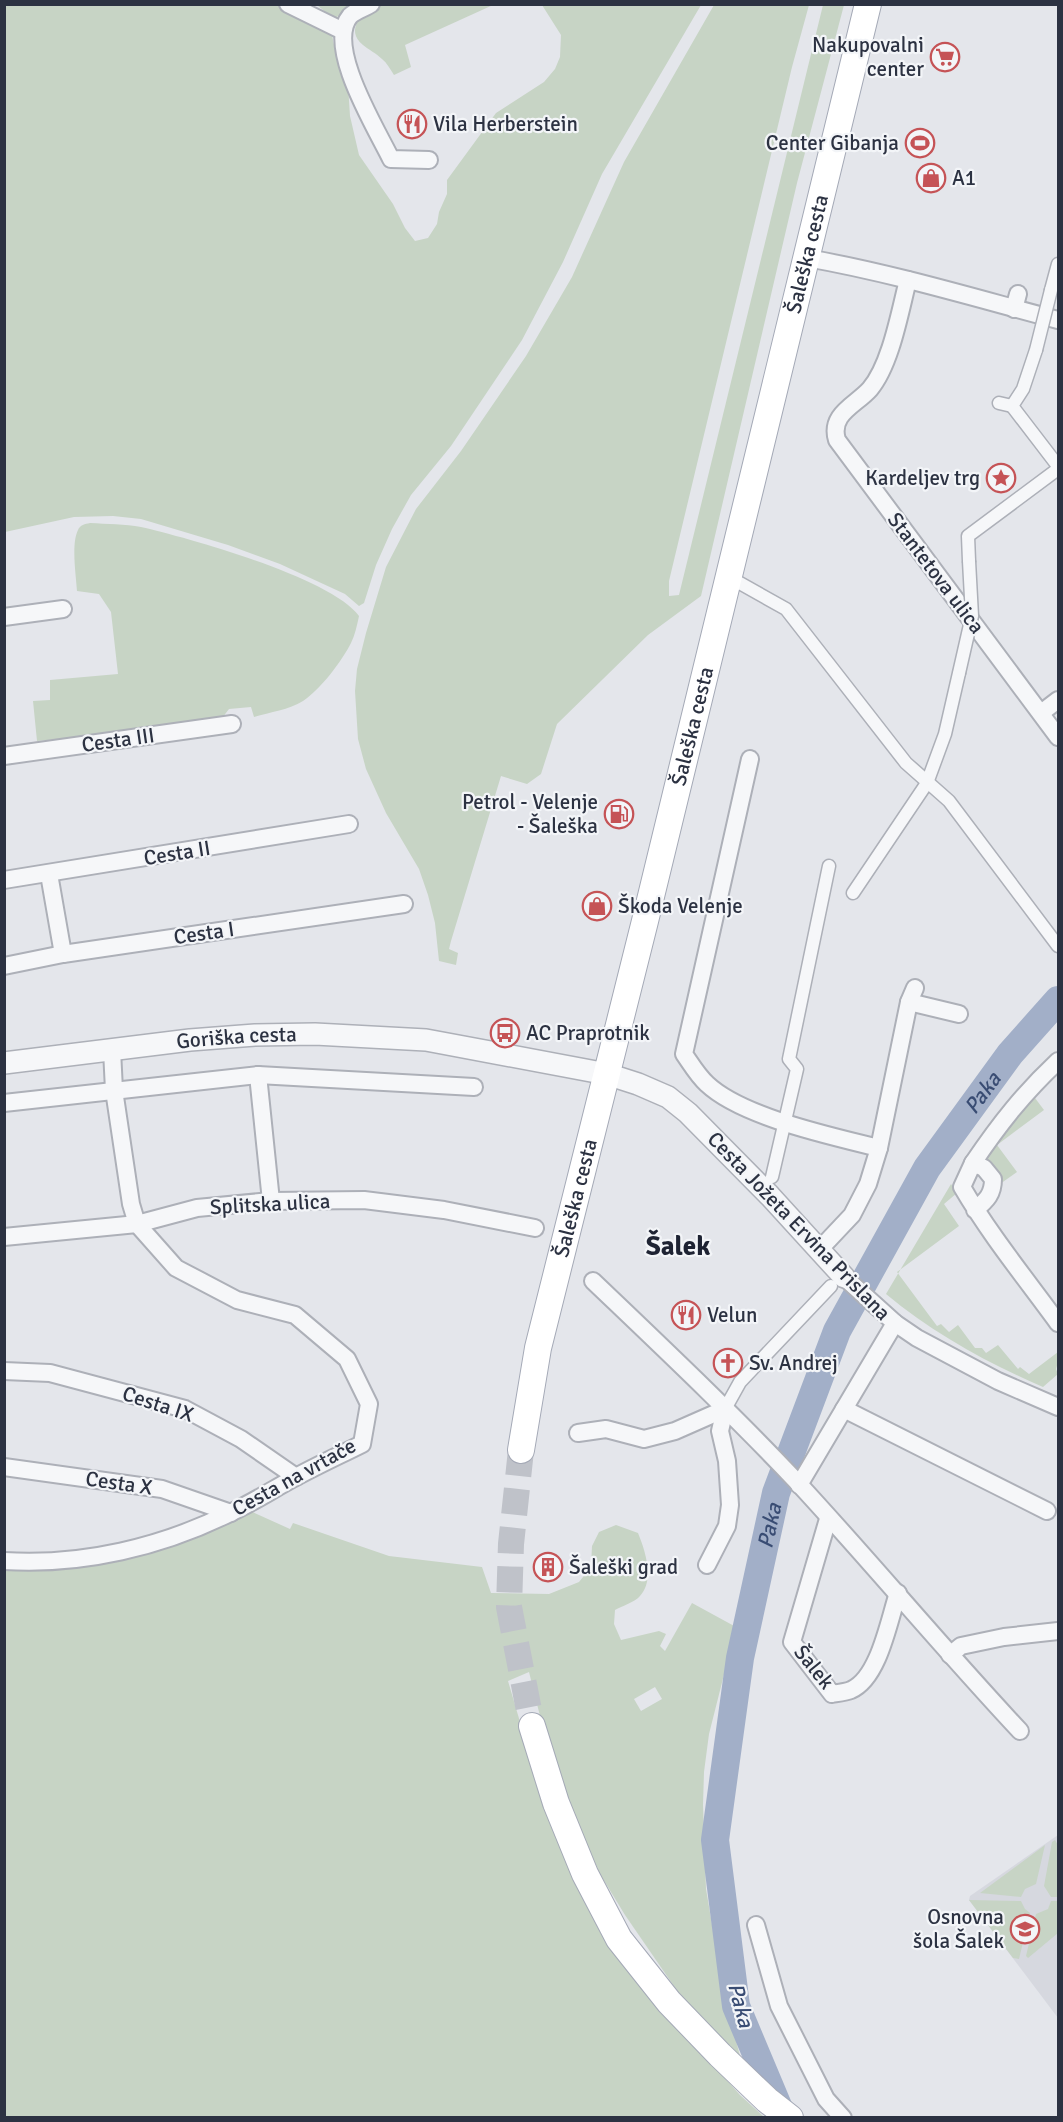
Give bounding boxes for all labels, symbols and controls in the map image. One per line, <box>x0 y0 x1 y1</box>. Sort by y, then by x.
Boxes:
place label: Nakupovalni center <box>812 32 924 82</box>
supermarket icon: Nakupovalni center <box>929 41 961 73</box>
restaurant icon: Vila Herberstein <box>396 108 428 140</box>
place label: Vila Herberstein <box>433 111 578 137</box>
sports icon: Center Gibanja <box>904 127 936 159</box>
place label: Center Gibanja <box>766 130 899 156</box>
shop icon: A1 <box>915 162 947 194</box>
place label: A1 <box>952 165 976 191</box>
street label: Šaleška cesta <box>780 192 834 316</box>
place icon: Kardeljev trg <box>985 462 1017 494</box>
place label: Kardeljev trg <box>865 465 980 491</box>
street label: Stantetova ulica <box>882 507 990 639</box>
street label: Šaleška cesta <box>665 664 719 788</box>
street label: Cesta III <box>80 722 156 758</box>
place label: Petrol - Velenje - Šaleška <box>462 789 598 839</box>
fuel station icon: Petrol - Velenje - Šaleška <box>603 798 635 830</box>
street label: Cesta II <box>142 835 212 871</box>
shop icon: Škoda Velenje <box>581 890 613 922</box>
place label: Škoda Velenje <box>618 893 743 919</box>
street label: Cesta I <box>172 916 236 950</box>
bus stop icon: AC Praprotnik <box>489 1017 521 1049</box>
place label: AC Praprotnik <box>526 1020 650 1046</box>
street label: Goriška cesta <box>175 1021 297 1055</box>
water label: Paka <box>958 1066 1007 1119</box>
street label: Cesta Jožeta Ervina Prislana <box>702 1126 896 1326</box>
street label: Šaleška cesta <box>548 1136 603 1260</box>
street label: Splitska ulica <box>209 1188 331 1220</box>
district label: Šalek <box>646 1229 710 1263</box>
restaurant icon: Velun <box>670 1299 702 1331</box>
place label: Velun <box>707 1302 757 1328</box>
church icon: Sv. Andrej <box>712 1347 744 1379</box>
place label: Sv. Andrej <box>749 1350 838 1376</box>
street label: Cesta IX <box>119 1380 197 1428</box>
street label: Cesta na vrtače <box>228 1432 360 1522</box>
street label: Cesta X <box>84 1465 154 1501</box>
water label: Paka <box>751 1500 787 1551</box>
building icon: Šaleški grad <box>532 1551 564 1583</box>
place label: Šaleški grad <box>569 1554 678 1580</box>
street label: Šalek <box>788 1640 840 1695</box>
place label: Osnovna šola Šalek <box>913 1904 1004 1954</box>
school or university icon: Osnovna šola Šalek <box>1009 1913 1041 1945</box>
water label: Paka <box>722 1980 760 2031</box>

